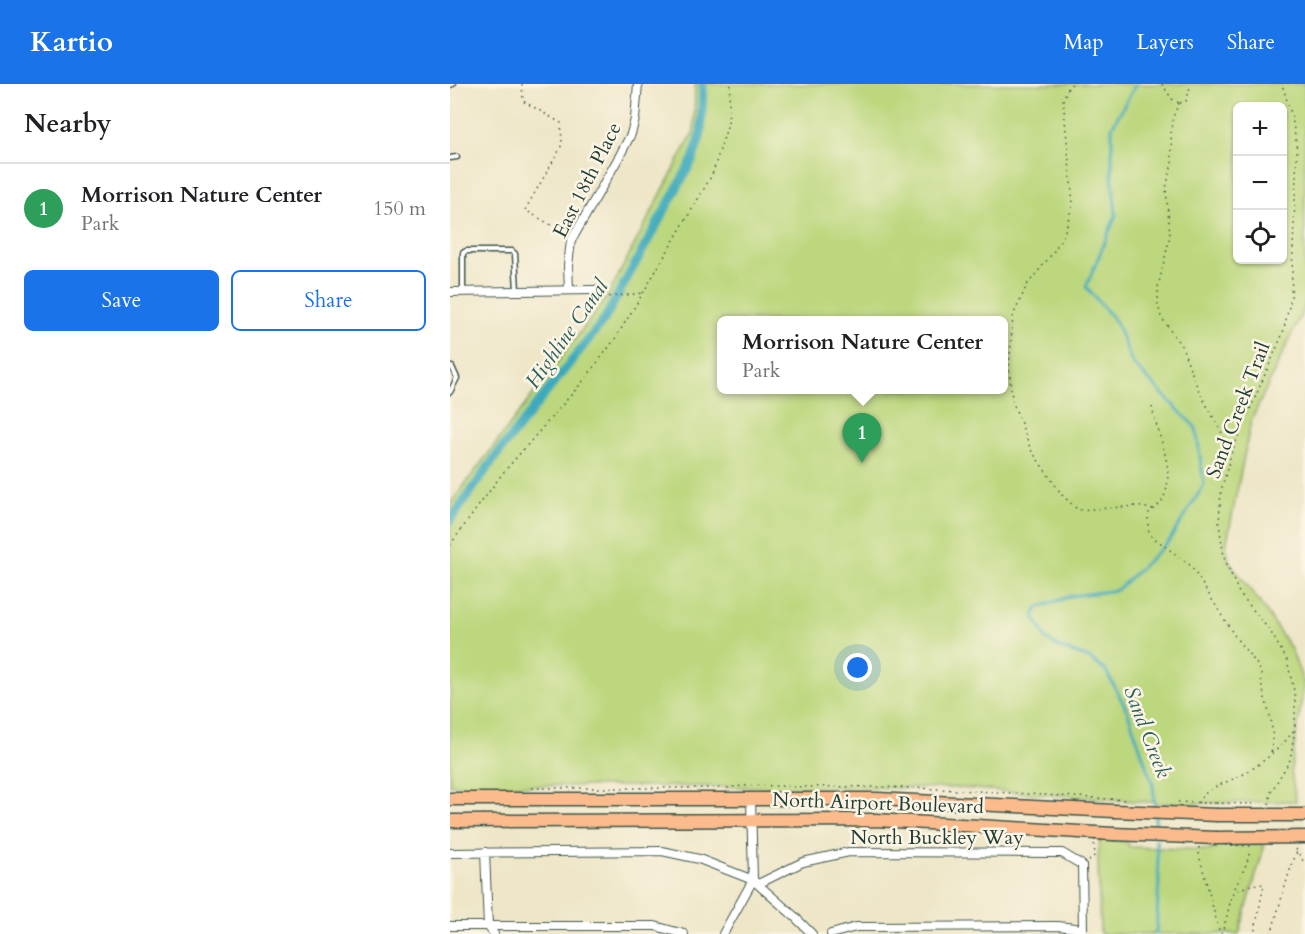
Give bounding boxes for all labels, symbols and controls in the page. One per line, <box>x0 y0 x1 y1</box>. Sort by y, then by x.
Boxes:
text: Kartio <box>30 23 113 61</box>
text: Map <box>1064 28 1104 57</box>
text: Layers <box>1137 28 1194 57</box>
text: Share <box>1227 28 1275 57</box>
map controls <box>1233 102 1287 264</box>
button: + <box>1233 102 1287 156</box>
text: Nearby <box>24 106 112 141</box>
street label: East 18th Place <box>546 118 628 242</box>
button: − <box>1233 156 1287 210</box>
text: Morrison Nature Center <box>81 180 322 210</box>
text: 1 <box>38 195 49 222</box>
text: 150 m <box>373 195 426 222</box>
text: Park <box>81 210 119 237</box>
button: locate <box>1233 210 1287 264</box>
button: Save <box>24 270 219 331</box>
button: Share <box>231 270 426 331</box>
water label: Highline Canal <box>519 272 616 394</box>
popup <box>717 316 1008 394</box>
text: Morrison Nature Center <box>742 327 983 357</box>
street label: Sand Creek Trail <box>1200 338 1276 482</box>
text: Park <box>742 357 780 384</box>
pin: 1 <box>842 414 882 463</box>
your location <box>843 653 872 682</box>
water label: Sand Creek <box>1116 682 1178 783</box>
street label: North Airport Boulevard <box>772 786 985 820</box>
street label: North Buckley Way <box>850 824 1024 851</box>

